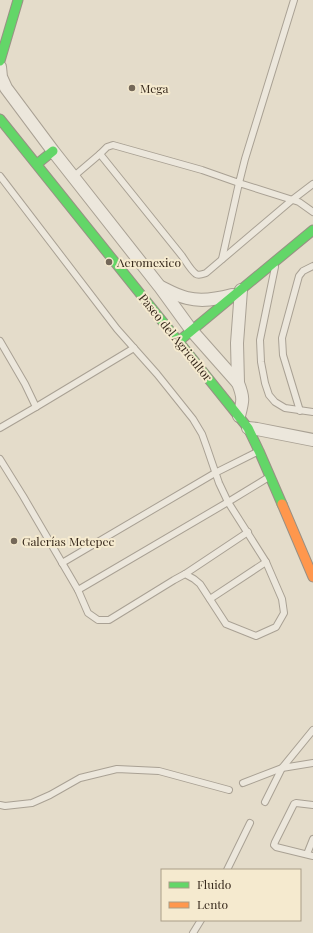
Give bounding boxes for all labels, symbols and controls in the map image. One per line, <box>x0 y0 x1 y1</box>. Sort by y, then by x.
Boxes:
place label: Mega <box>140 80 169 96</box>
marker: Mega <box>127 83 137 93</box>
place label: Aeromexico <box>116 254 181 270</box>
marker: Aeromexico <box>104 257 114 267</box>
street label: Paseo del Agricultor <box>136 290 217 385</box>
place label: Galerías Metepec <box>22 533 115 549</box>
marker: Galerías Metepec <box>9 536 19 546</box>
legend <box>161 869 301 921</box>
text: Fluido <box>197 876 232 892</box>
text: Lento <box>197 896 229 912</box>

